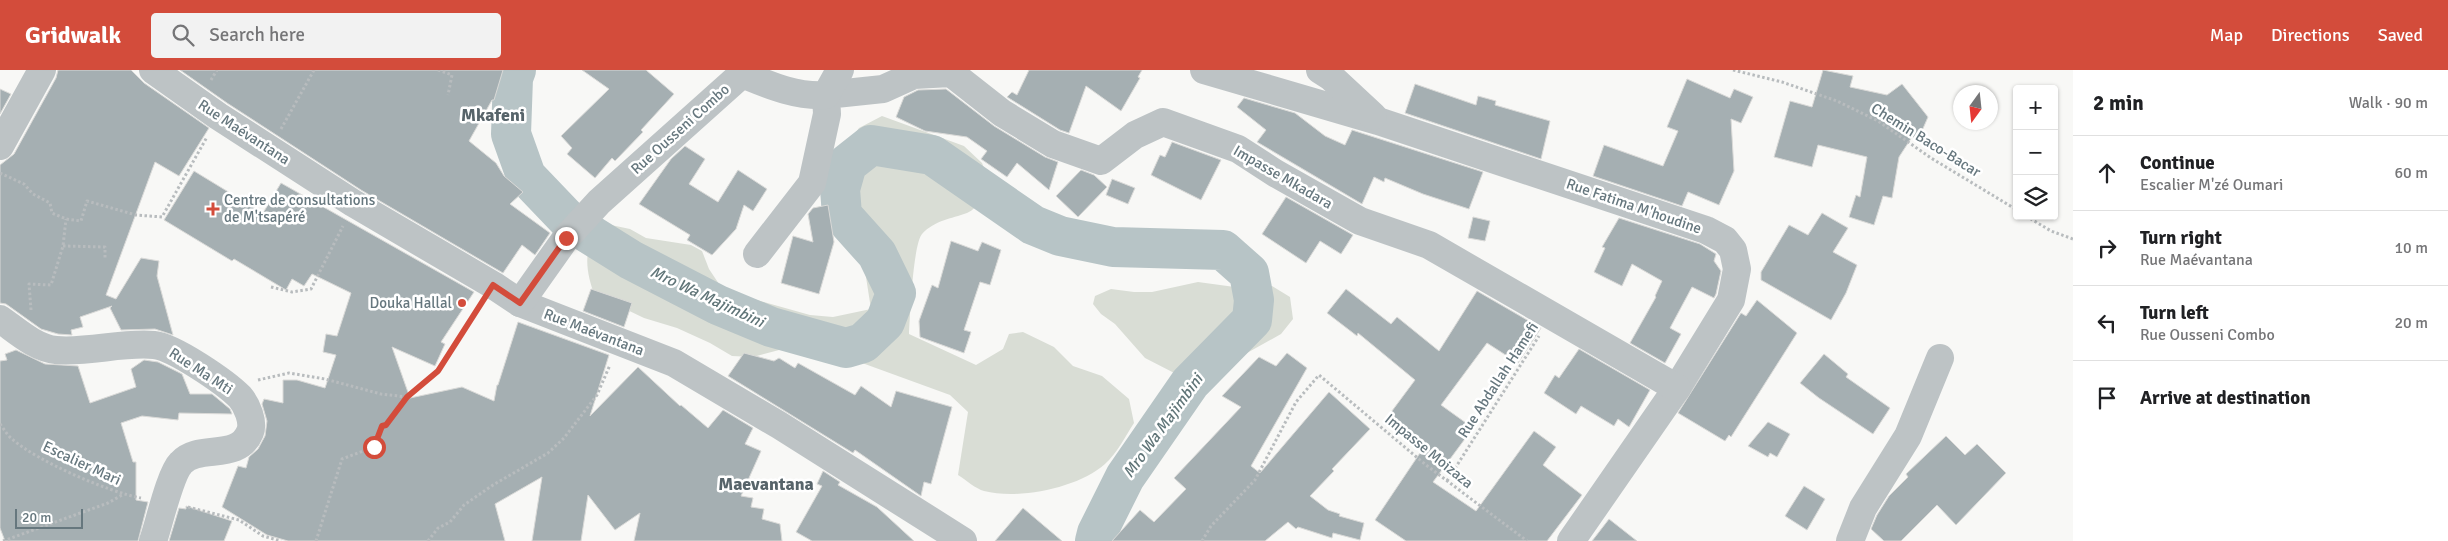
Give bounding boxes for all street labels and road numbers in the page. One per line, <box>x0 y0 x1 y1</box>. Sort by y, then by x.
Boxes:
street label: Rue Ousseni Combo <box>627 80 733 178</box>
street label: Rue Maévantana <box>195 96 293 168</box>
street label: Chemin Baco-Bacar <box>1868 99 1984 181</box>
street label: Impasse Mkadara <box>1230 141 1336 213</box>
street label: Rue Fatima M'houdine <box>1564 174 1704 238</box>
street label: Rue Maévantana <box>541 305 647 359</box>
street label: Rue Abdallah Hamefi <box>1454 319 1542 441</box>
street label: Rue Ma Mti <box>166 344 236 398</box>
street label: Impasse Moizaza <box>1381 410 1477 492</box>
street label: Escalier Mari <box>40 437 124 489</box>

